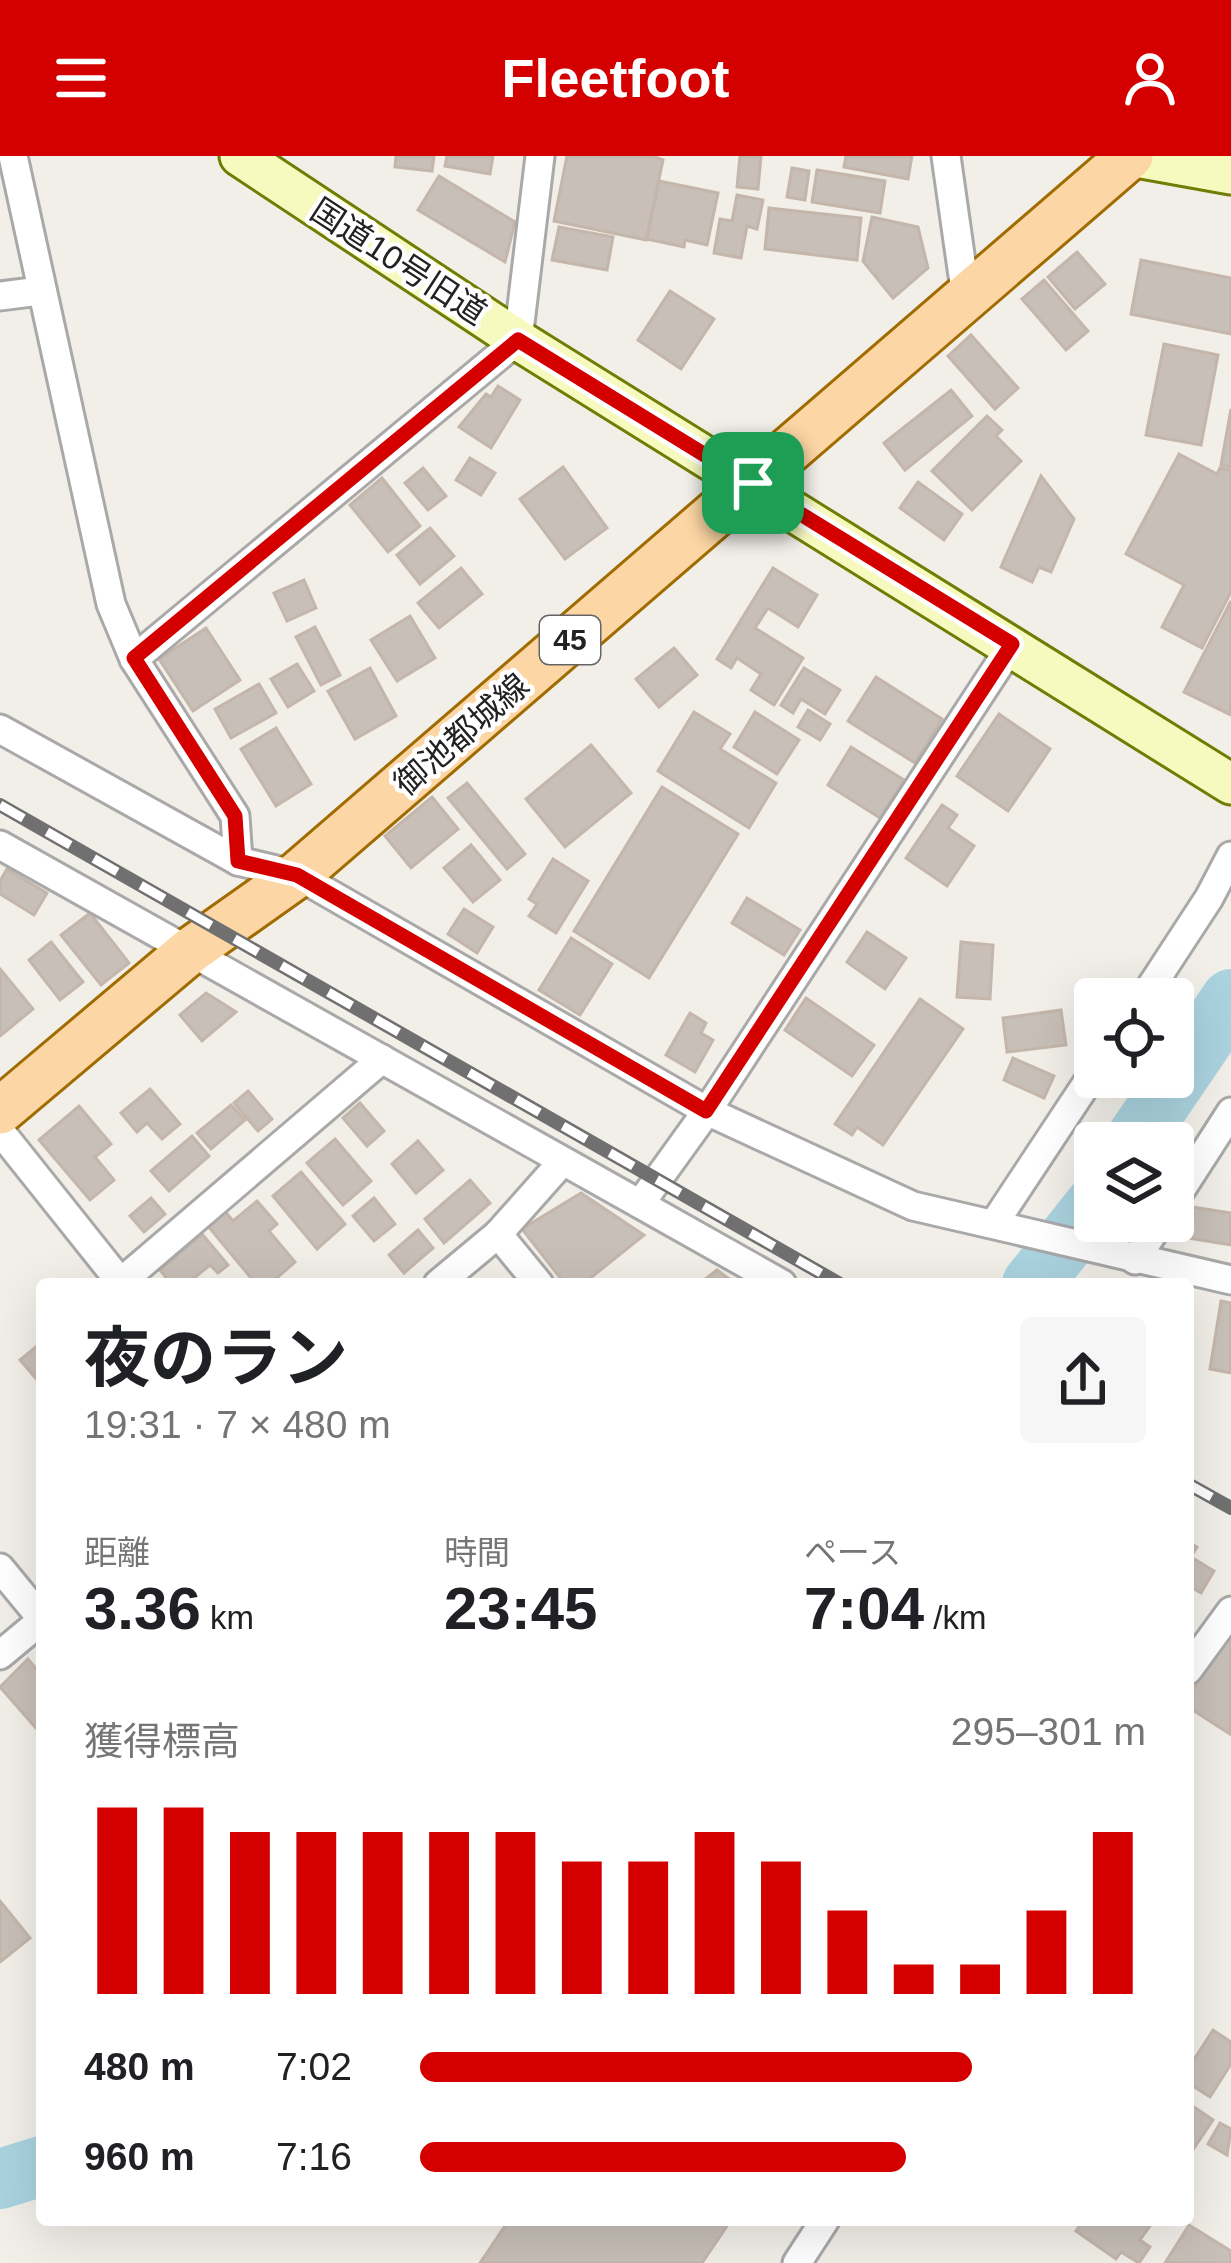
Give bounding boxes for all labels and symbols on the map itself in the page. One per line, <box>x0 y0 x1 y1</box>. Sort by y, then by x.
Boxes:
street label: 国道10号旧道 <box>304 191 493 332</box>
pin <box>702 432 804 534</box>
road number: 45 <box>540 616 600 664</box>
street label: 御池都城線 <box>387 666 536 802</box>

